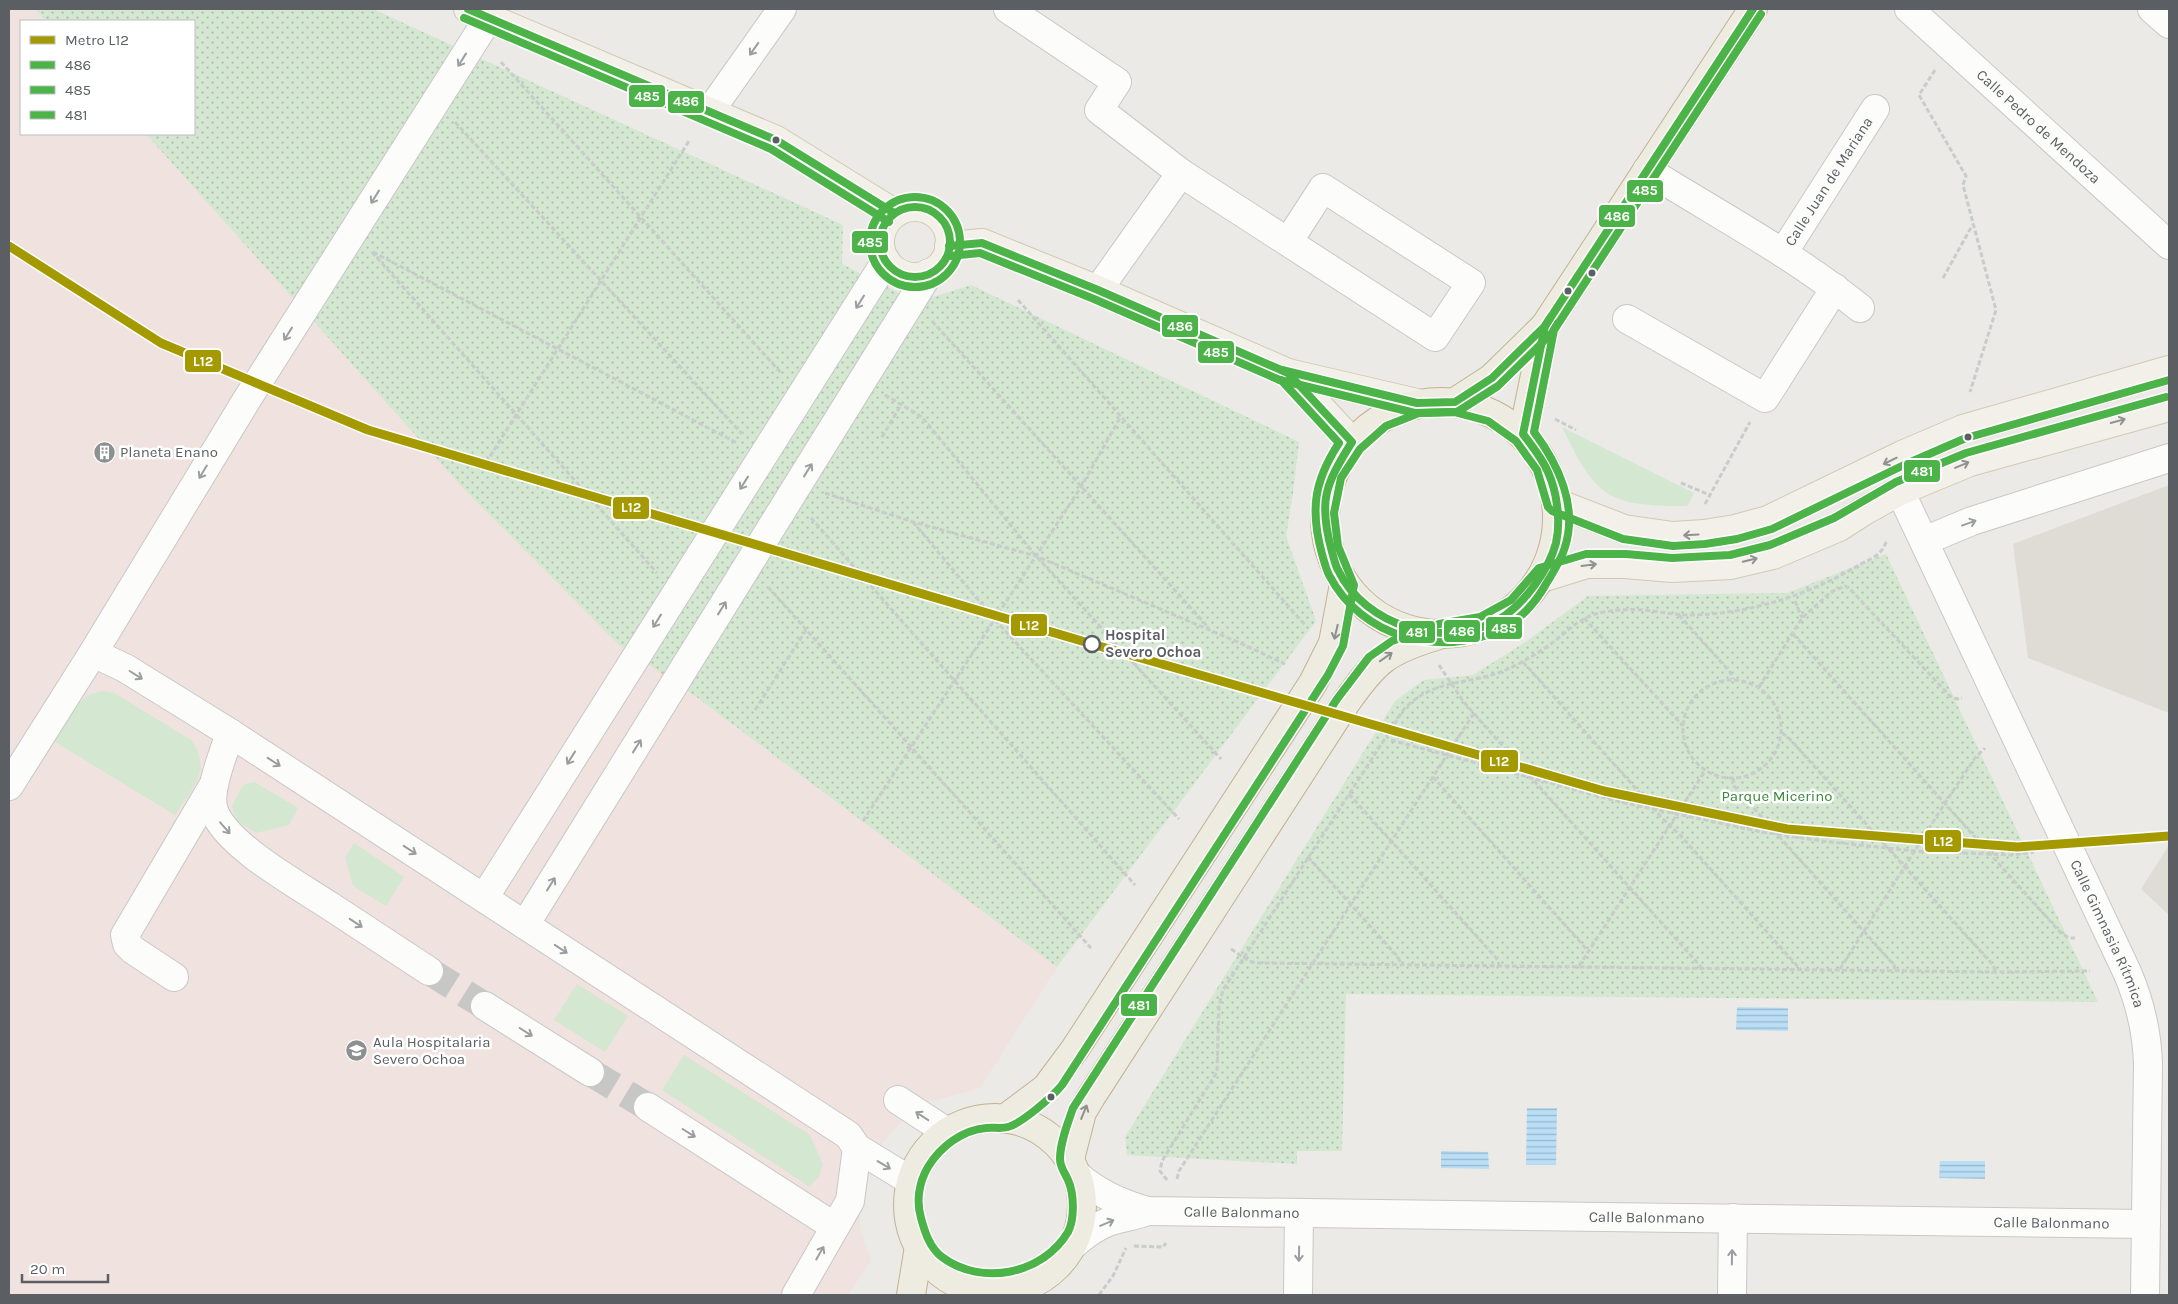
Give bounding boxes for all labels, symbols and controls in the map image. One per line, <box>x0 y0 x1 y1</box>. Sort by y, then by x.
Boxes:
legend <box>20 20 195 135</box>
text: Metro L12 <box>65 31 129 49</box>
one-way arrow <box>749 41 759 55</box>
one-way arrow <box>457 52 467 66</box>
text: 486 <box>65 56 91 74</box>
street label: Calle Pedro de Mendoza <box>1973 66 2104 188</box>
text: 485 <box>65 81 91 99</box>
line badge: 485 <box>628 84 666 108</box>
text: 485 <box>634 88 660 105</box>
line badge: 486 <box>667 90 705 114</box>
text: 486 <box>673 93 699 110</box>
text: 481 <box>65 106 88 124</box>
street label: Calle Juan de Mariana <box>1781 113 1877 249</box>
unlabelled marker <box>771 135 781 145</box>
line badge: 485 <box>1626 179 1664 203</box>
text: 485 <box>1632 182 1658 199</box>
one-way arrow <box>370 190 381 204</box>
line badge: 486 <box>1598 204 1636 228</box>
text: 486 <box>1604 208 1630 225</box>
line badge: 485 <box>851 230 889 254</box>
text: 485 <box>857 234 883 251</box>
unlabelled marker <box>1587 268 1597 278</box>
unlabelled marker <box>1563 286 1573 296</box>
one-way arrow <box>854 295 865 309</box>
line badge: 486 <box>1161 314 1199 338</box>
text: 486 <box>1167 318 1193 335</box>
one-way arrow <box>283 327 293 341</box>
line badge: 485 <box>1197 340 1235 364</box>
text: 485 <box>1203 344 1229 361</box>
line badge: L12 <box>184 349 222 373</box>
text: L12 <box>193 353 213 370</box>
one-way arrow <box>2110 416 2126 425</box>
unlabelled marker <box>1963 432 1973 442</box>
building icon: Planeta Enano <box>92 440 116 464</box>
place label: Planeta Enano <box>120 443 218 461</box>
one-way arrow <box>1883 456 1898 466</box>
line badge: 481 <box>1903 459 1941 483</box>
one-way arrow <box>1954 460 1969 470</box>
one-way arrow <box>803 463 813 477</box>
text: 481 <box>1911 463 1933 480</box>
one-way arrow <box>197 465 207 479</box>
one-way arrow <box>739 476 749 490</box>
line badge: L12 <box>612 496 650 520</box>
text: L12 <box>621 499 641 516</box>
one-way arrow <box>1961 518 1976 527</box>
one-way arrow <box>1683 531 1699 540</box>
one-way arrow <box>1742 555 1758 564</box>
one-way arrow <box>1580 560 1596 570</box>
one-way arrow <box>717 601 728 615</box>
one-way arrow <box>652 613 662 627</box>
line badge: L12 <box>1010 613 1048 637</box>
line badge: 485 <box>1485 616 1523 640</box>
text: L12 <box>1019 617 1039 634</box>
line badge: 486 <box>1443 619 1481 643</box>
line badge: 481 <box>1398 620 1436 644</box>
text: 485 <box>1491 620 1517 637</box>
one-way arrow <box>1330 623 1340 639</box>
text: 486 <box>1449 623 1475 640</box>
text: 481 <box>1406 624 1428 641</box>
place label: Hospital Severo Ochoa <box>1105 626 1201 661</box>
marker: Hospital Severo Ochoa <box>1083 635 1101 653</box>
one-way arrow <box>1379 652 1393 662</box>
one-way arrow <box>129 671 143 681</box>
one-way arrow <box>632 740 642 754</box>
line badge: L12 <box>1480 749 1519 773</box>
one-way arrow <box>565 751 575 765</box>
text: L12 <box>1489 753 1509 770</box>
one-way arrow <box>266 757 280 767</box>
park label: Parque Micerino <box>1722 787 1832 805</box>
one-way arrow <box>220 822 231 835</box>
line badge: L12 <box>1924 829 1962 853</box>
text: L12 <box>1933 833 1953 850</box>
one-way arrow <box>403 845 417 855</box>
street label: Calle Gimnasia Rítmica <box>2066 857 2148 1010</box>
one-way arrow <box>545 877 556 891</box>
one-way arrow <box>349 919 363 929</box>
one-way arrow <box>554 943 568 954</box>
line badge: 481 <box>1120 993 1158 1017</box>
text: 481 <box>1128 997 1150 1014</box>
one-way arrow <box>519 1027 533 1037</box>
place label: Aula Hospitalaria Severo Ochoa <box>373 1033 491 1068</box>
school or university icon: Aula Hospitalaria Severo Ochoa <box>345 1039 369 1063</box>
unlabelled marker <box>1046 1092 1056 1102</box>
one-way arrow <box>1079 1105 1089 1120</box>
one-way arrow <box>916 1111 930 1121</box>
one-way arrow <box>682 1128 696 1139</box>
one-way arrow <box>877 1160 891 1170</box>
street label: Calle Balonmano <box>1184 1202 1300 1222</box>
street label: Calle Balonmano <box>1589 1208 1705 1227</box>
street label: Calle Balonmano <box>1994 1213 2110 1233</box>
one-way arrow <box>1099 1218 1114 1228</box>
one-way arrow <box>816 1246 826 1261</box>
one-way arrow <box>1294 1246 1303 1262</box>
one-way arrow <box>1727 1249 1737 1266</box>
scale bar <box>22 1252 109 1284</box>
text: 20 m <box>30 1260 65 1278</box>

